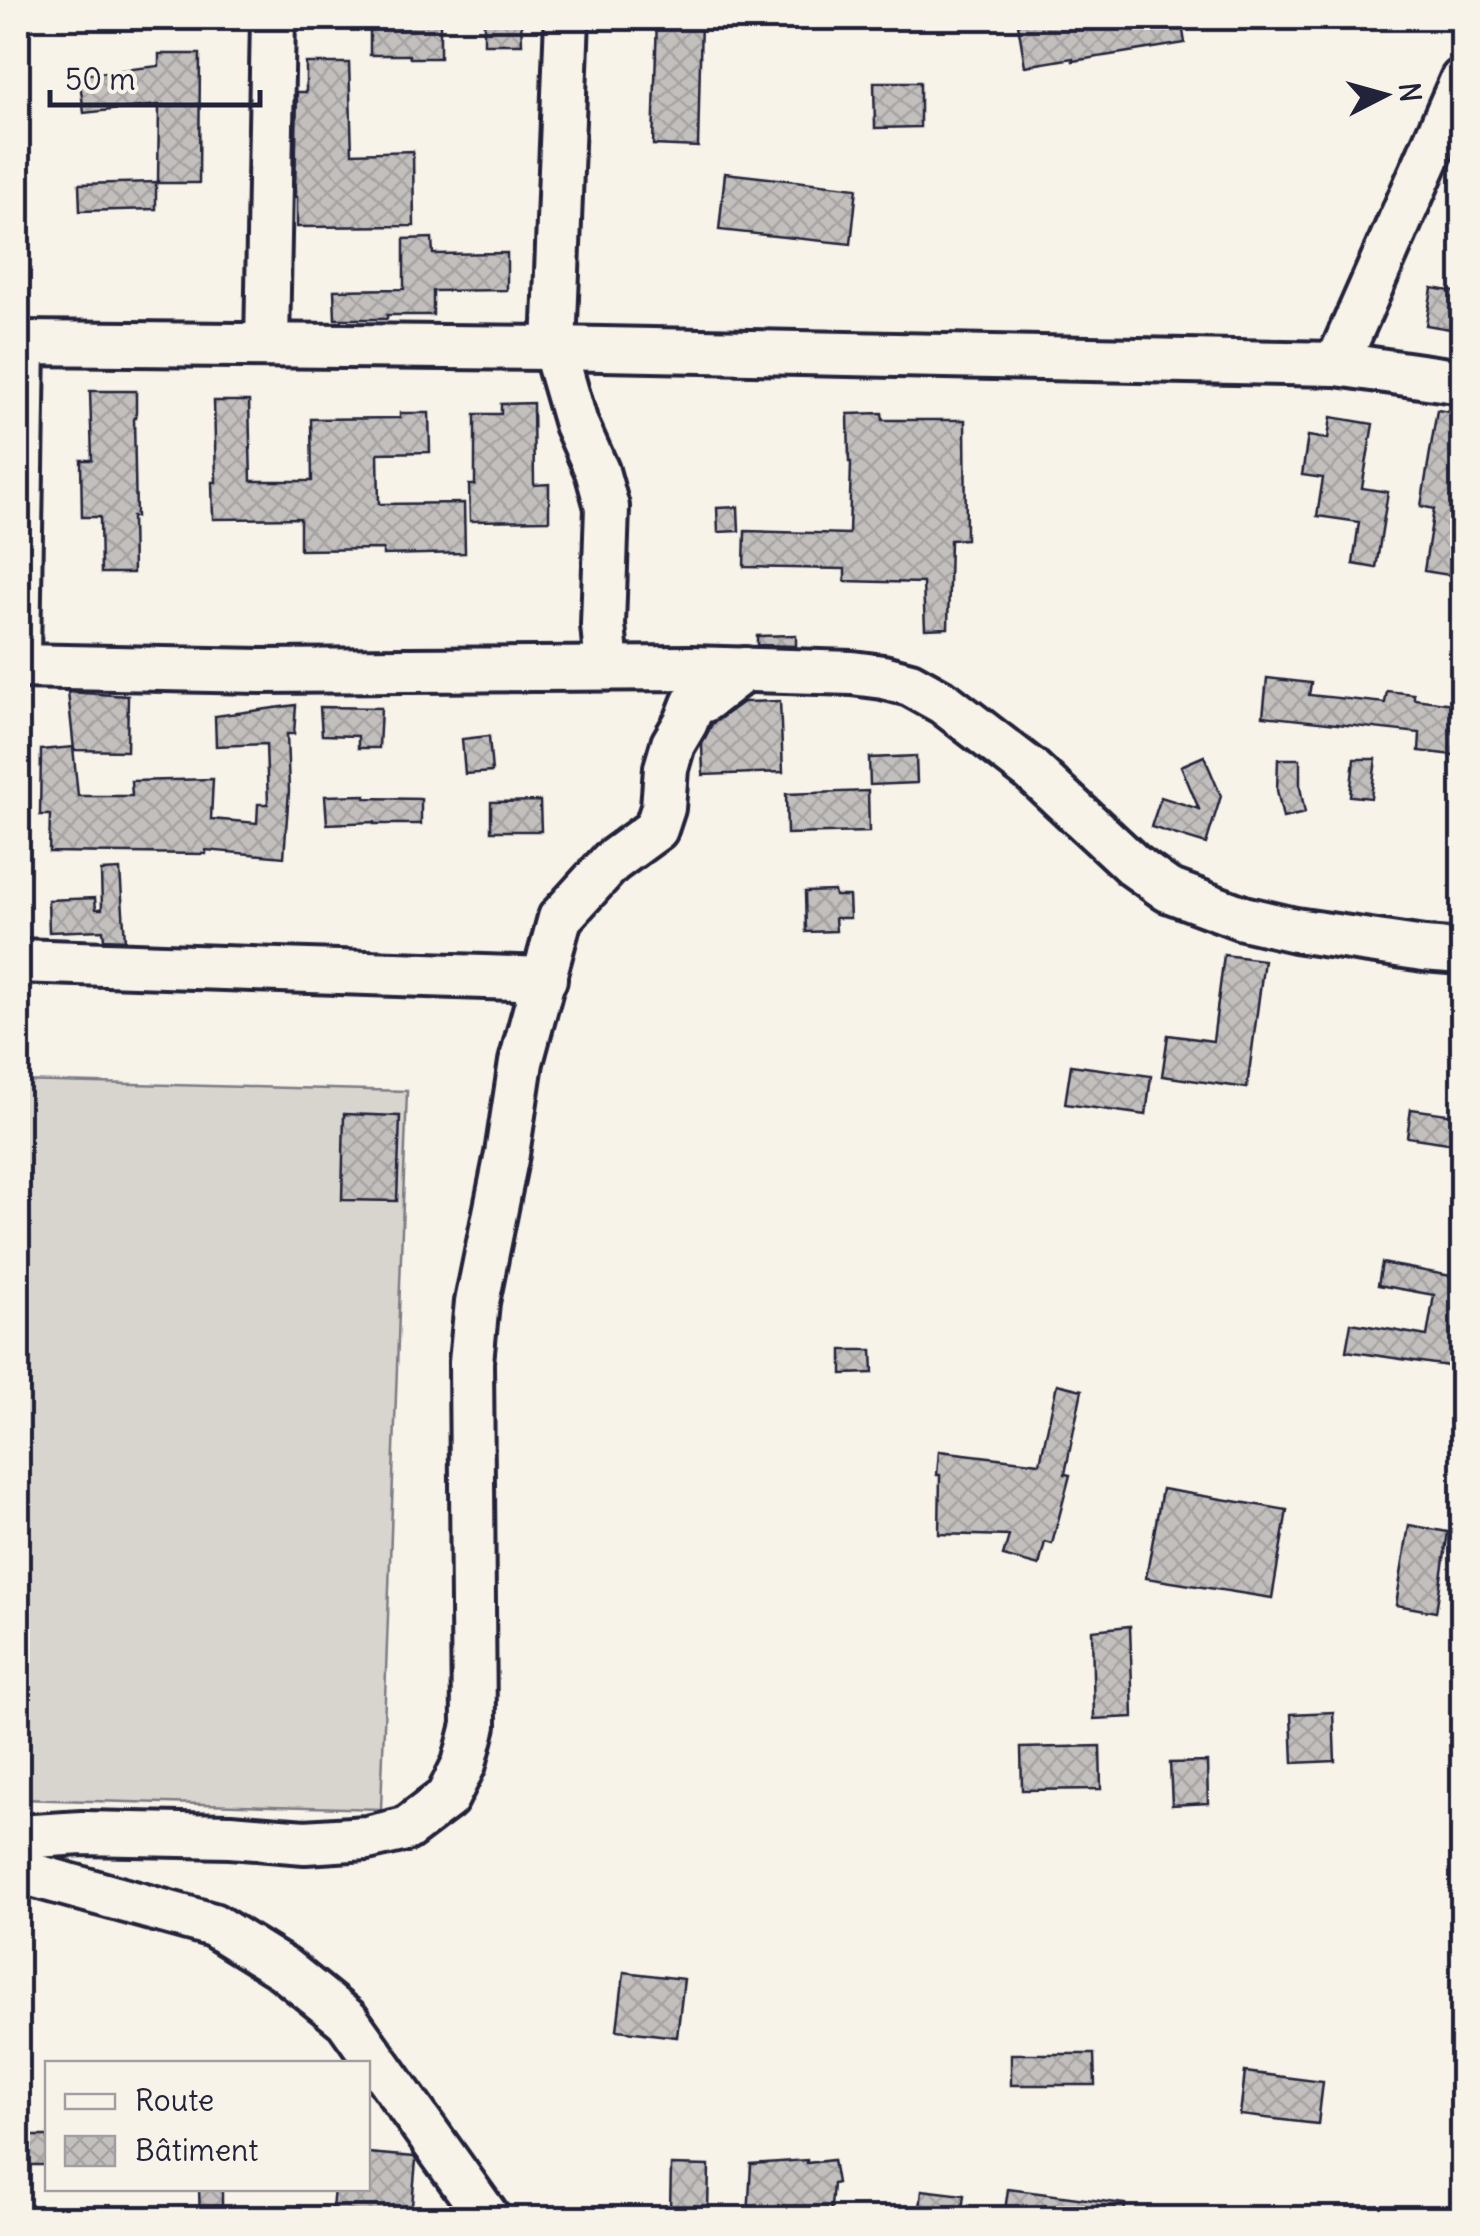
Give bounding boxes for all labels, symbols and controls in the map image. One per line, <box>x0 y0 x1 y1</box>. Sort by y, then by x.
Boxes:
scale bar <box>50 45 260 107</box>
north arrow <box>1335 45 1435 145</box>
text: 50 m <box>65 60 135 98</box>
text: N <box>1391 81 1429 104</box>
legend <box>45 2061 370 2191</box>
text: Route <box>135 2081 214 2119</box>
text: Bâtiment <box>135 2131 258 2169</box>

